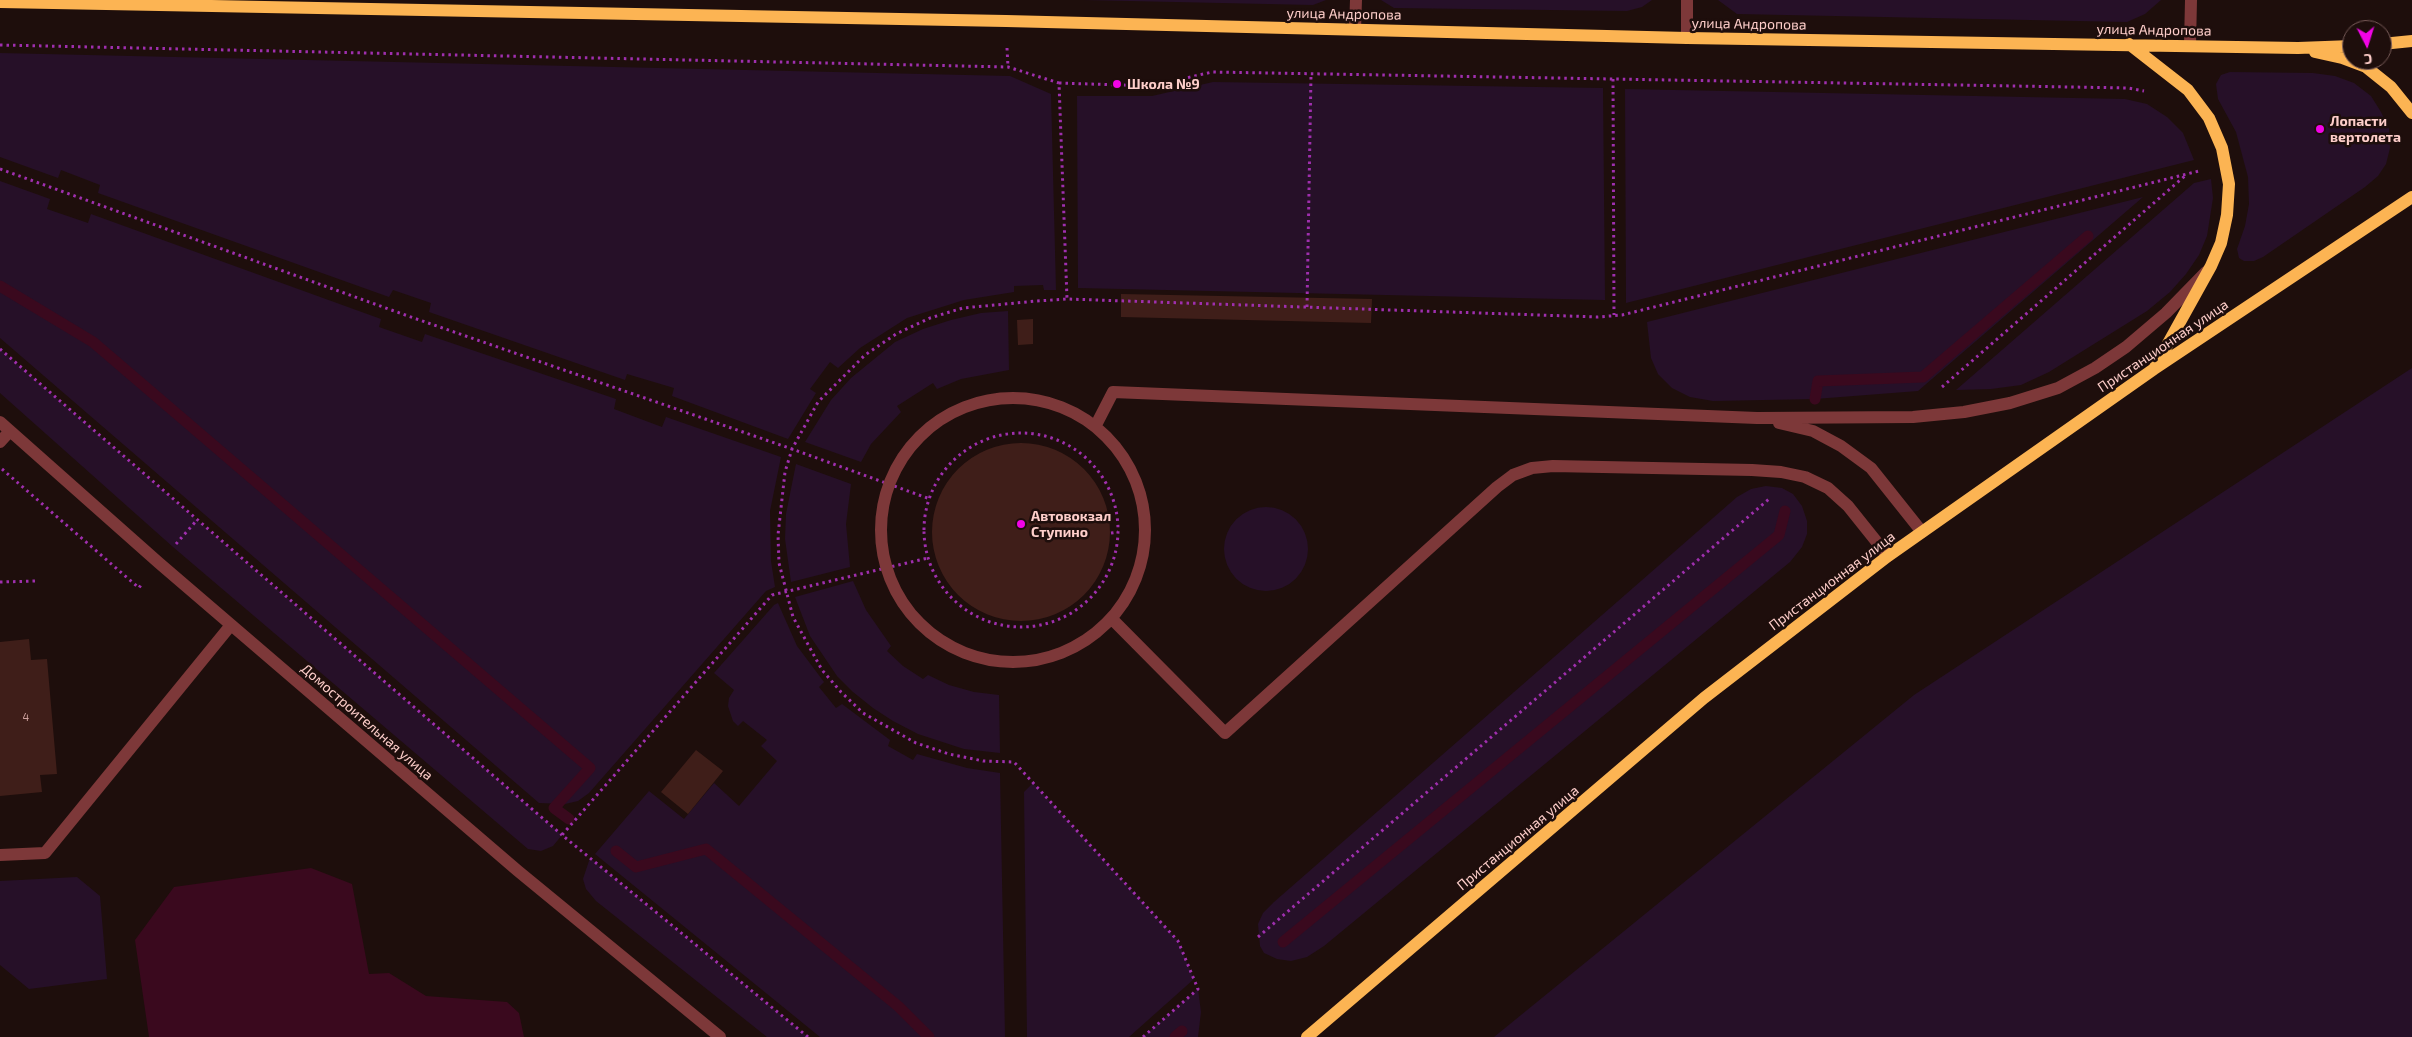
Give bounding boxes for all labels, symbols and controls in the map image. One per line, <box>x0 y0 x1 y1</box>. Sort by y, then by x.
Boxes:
street label: улица Андропова <box>1286 5 1402 23</box>
street label: улица Андропова <box>1691 15 1807 33</box>
north arrow <box>2342 20 2392 70</box>
street label: улица Андропова <box>2096 21 2212 39</box>
text: С <box>2363 51 2373 68</box>
place label: Школа №9 <box>1127 76 1200 92</box>
marker: Школа №9 <box>1111 78 1123 90</box>
place label: Лопасти вертолета <box>2330 113 2401 146</box>
marker: Лопасти вертолета <box>2314 123 2326 135</box>
street label: Пристанционная улица <box>2095 296 2231 396</box>
place label: Автовокзал Ступино <box>1031 508 1111 540</box>
marker: Автовокзал Ступино <box>1015 518 1027 530</box>
street label: Пристанционная улица <box>1766 528 1898 634</box>
street label: Домостроительная улица <box>298 660 436 784</box>
house number: 4 <box>23 710 29 724</box>
street label: Пристанционная улица <box>1454 782 1582 894</box>

